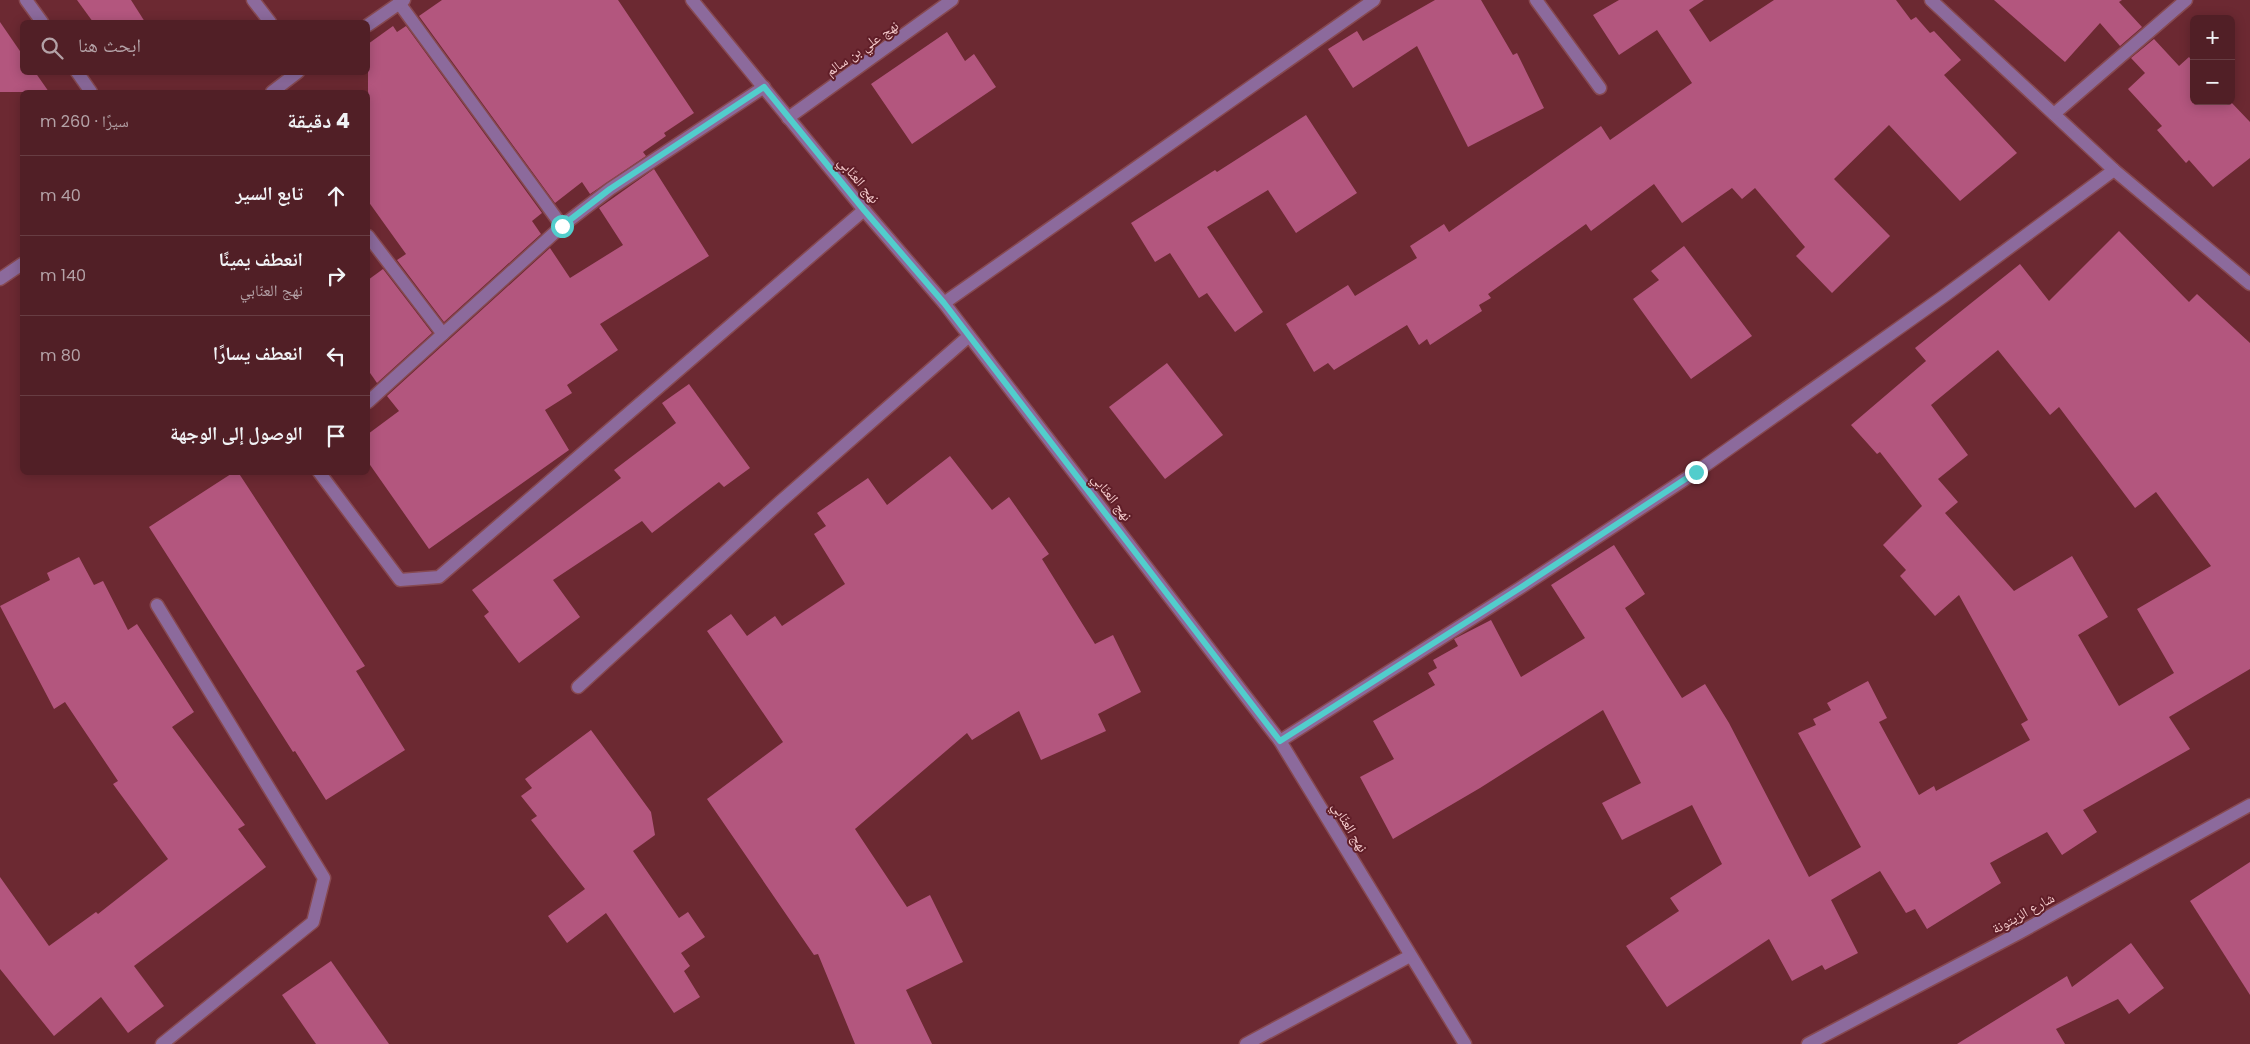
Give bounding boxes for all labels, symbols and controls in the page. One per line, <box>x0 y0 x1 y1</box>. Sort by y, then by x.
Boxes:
street label: نهج علي بن سالم <box>821 15 904 82</box>
map controls <box>2190 15 2235 105</box>
button: + <box>2190 15 2235 60</box>
search box <box>20 20 370 75</box>
text: ابحث هنا <box>78 32 141 59</box>
icon: search <box>38 34 66 62</box>
button: − <box>2190 60 2235 105</box>
text: 4 دقيقة <box>287 106 350 135</box>
text: سيرًا · 260 m <box>40 110 129 133</box>
street label: نهج العنّابي <box>832 152 885 209</box>
text: تابع السير <box>236 180 303 207</box>
icon: ahead <box>322 182 350 210</box>
text: 40 m <box>40 184 81 207</box>
route start <box>551 215 574 238</box>
text: انعطف يمينًا <box>218 246 303 273</box>
icon: right <box>322 262 350 290</box>
text: 140 m <box>40 264 86 287</box>
text: نهج العنّابي <box>240 279 303 302</box>
text: انعطف يسارًا <box>213 340 303 367</box>
icon: left <box>322 342 350 370</box>
text: 80 m <box>40 344 81 367</box>
text: الوصول إلى الوجهة <box>170 420 303 447</box>
icon: arrive <box>322 422 350 450</box>
route end <box>1685 461 1708 484</box>
street label: نهج العنّابي <box>1086 469 1137 526</box>
street label: نهج العنّابي <box>1326 798 1373 857</box>
street label: شارع الزيتونة <box>1988 888 2058 938</box>

